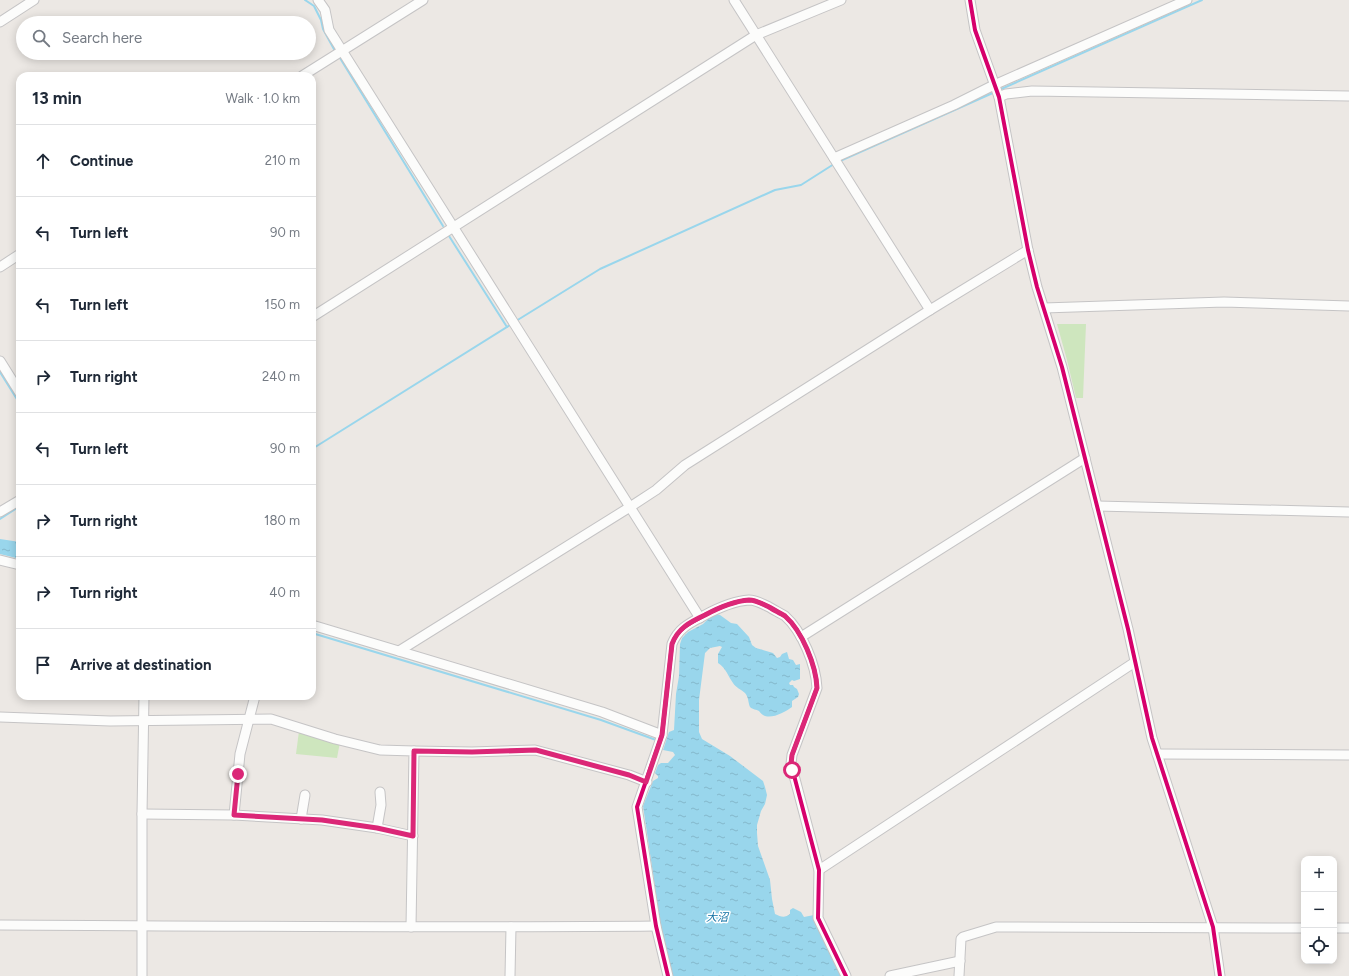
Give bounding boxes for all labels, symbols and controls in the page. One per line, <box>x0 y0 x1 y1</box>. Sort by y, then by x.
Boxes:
search box <box>16 16 316 60</box>
icon: search <box>30 27 52 49</box>
text: Search here <box>62 29 142 47</box>
text: 13 min <box>32 88 82 108</box>
text: Walk · 1.0 km <box>226 91 300 106</box>
icon: ahead <box>32 150 54 172</box>
text: Continue <box>70 152 133 170</box>
text: 210 m <box>265 153 300 168</box>
icon: left <box>32 222 54 244</box>
text: Turn left <box>70 224 128 242</box>
text: 90 m <box>270 225 300 240</box>
icon: left <box>32 294 54 316</box>
text: Turn left <box>70 296 128 314</box>
text: 150 m <box>265 297 300 312</box>
icon: right <box>32 366 54 388</box>
text: Turn right <box>70 368 138 386</box>
text: 240 m <box>262 369 300 384</box>
icon: left <box>32 438 54 460</box>
text: Turn left <box>70 440 128 458</box>
text: 90 m <box>270 441 300 456</box>
icon: right <box>32 510 54 532</box>
text: Turn right <box>70 512 138 530</box>
text: 180 m <box>264 513 300 528</box>
icon: right <box>32 582 54 604</box>
text: Turn right <box>70 584 138 602</box>
text: 40 m <box>269 585 300 600</box>
icon: arrive <box>32 654 54 676</box>
text: Arrive at destination <box>70 656 211 674</box>
route start <box>783 761 801 779</box>
route end <box>229 765 247 783</box>
map controls <box>1301 856 1337 964</box>
button: + <box>1301 856 1337 892</box>
button: − <box>1301 892 1337 928</box>
water label: 大沼 <box>706 911 730 924</box>
button: locate <box>1301 928 1337 964</box>

